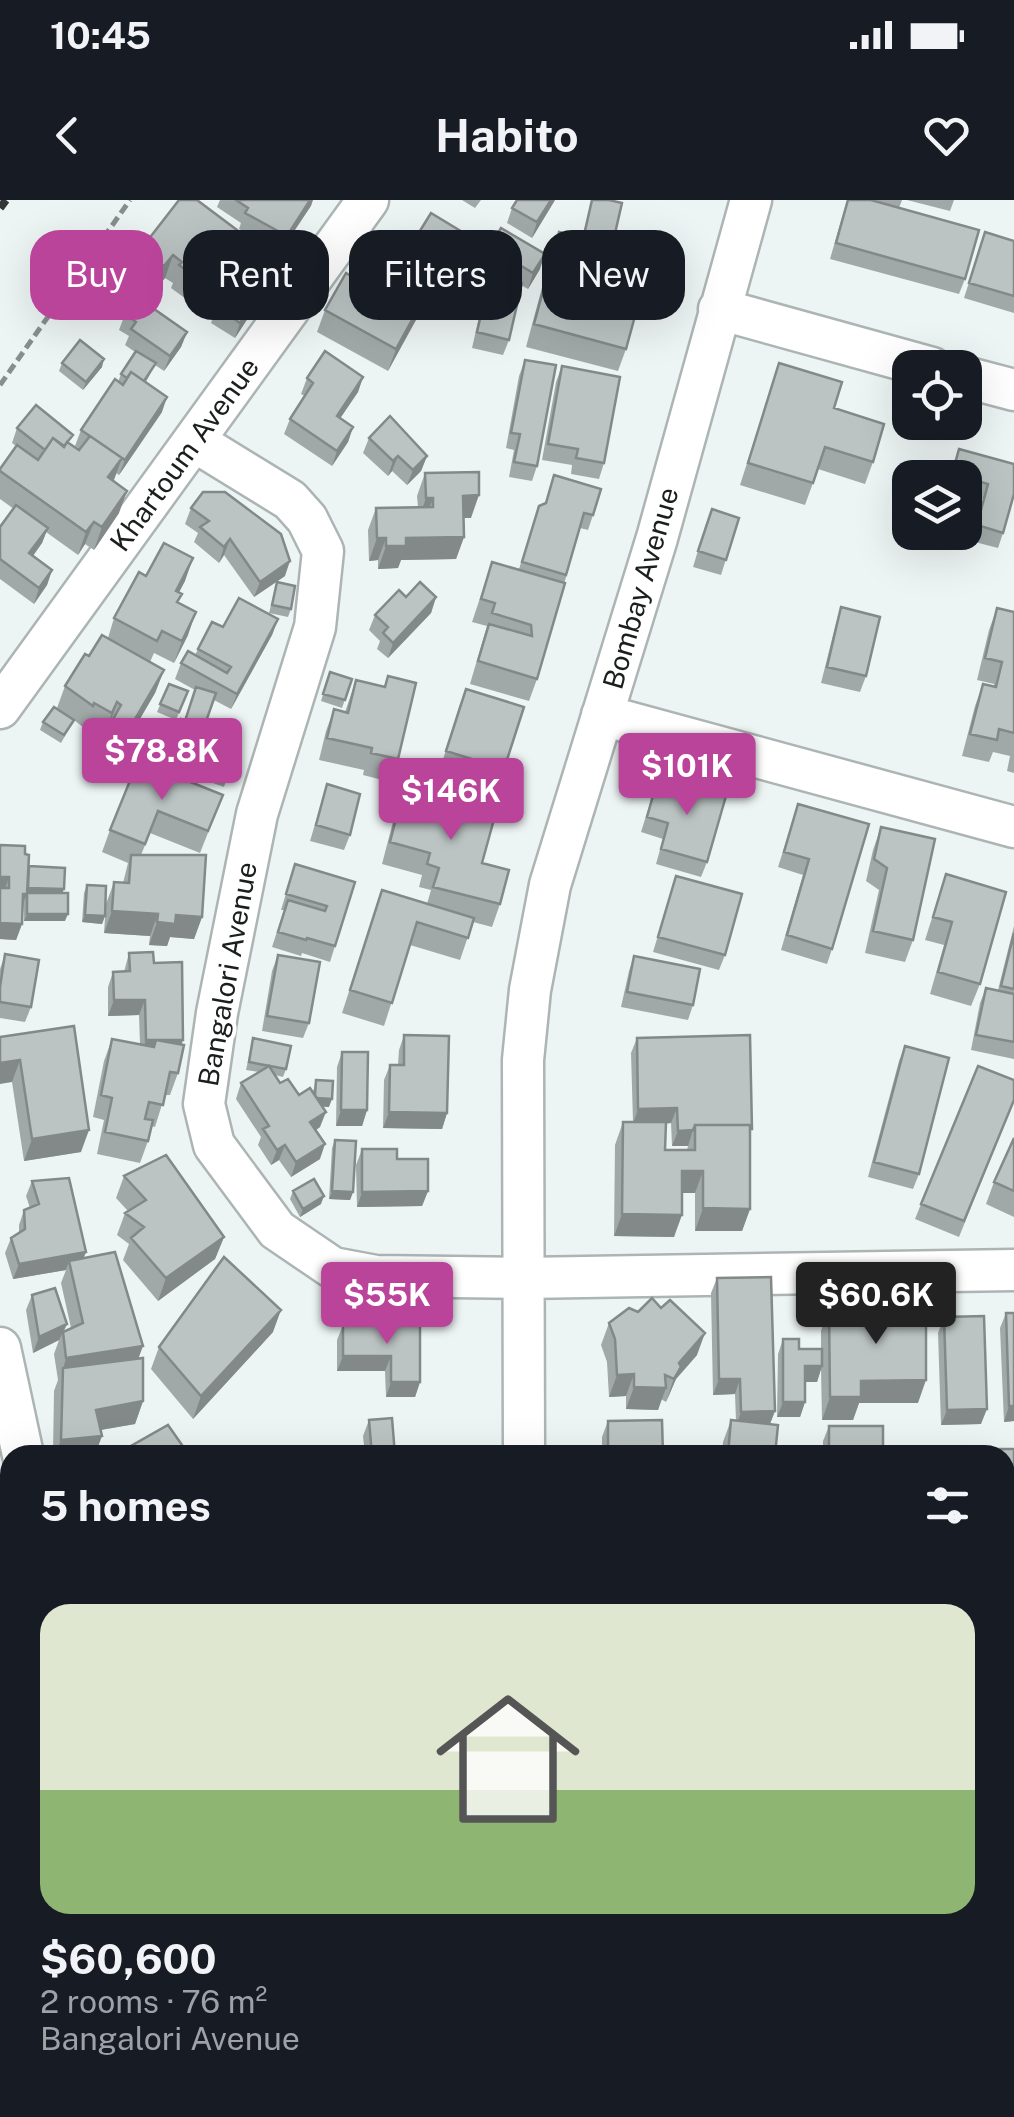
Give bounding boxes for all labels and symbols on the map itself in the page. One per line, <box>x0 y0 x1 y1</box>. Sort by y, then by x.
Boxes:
street label: Khartoum Avenue <box>103 351 265 557</box>
street label: Bombay Avenue <box>595 483 685 693</box>
pin: $78.8K <box>81 718 243 803</box>
pin: $101K <box>617 733 757 818</box>
pin: $146K <box>381 758 521 843</box>
street label: Bangalori Avenue <box>191 859 263 1089</box>
pin: $55K <box>328 1262 446 1347</box>
pin: $60.6K <box>795 1262 957 1347</box>

